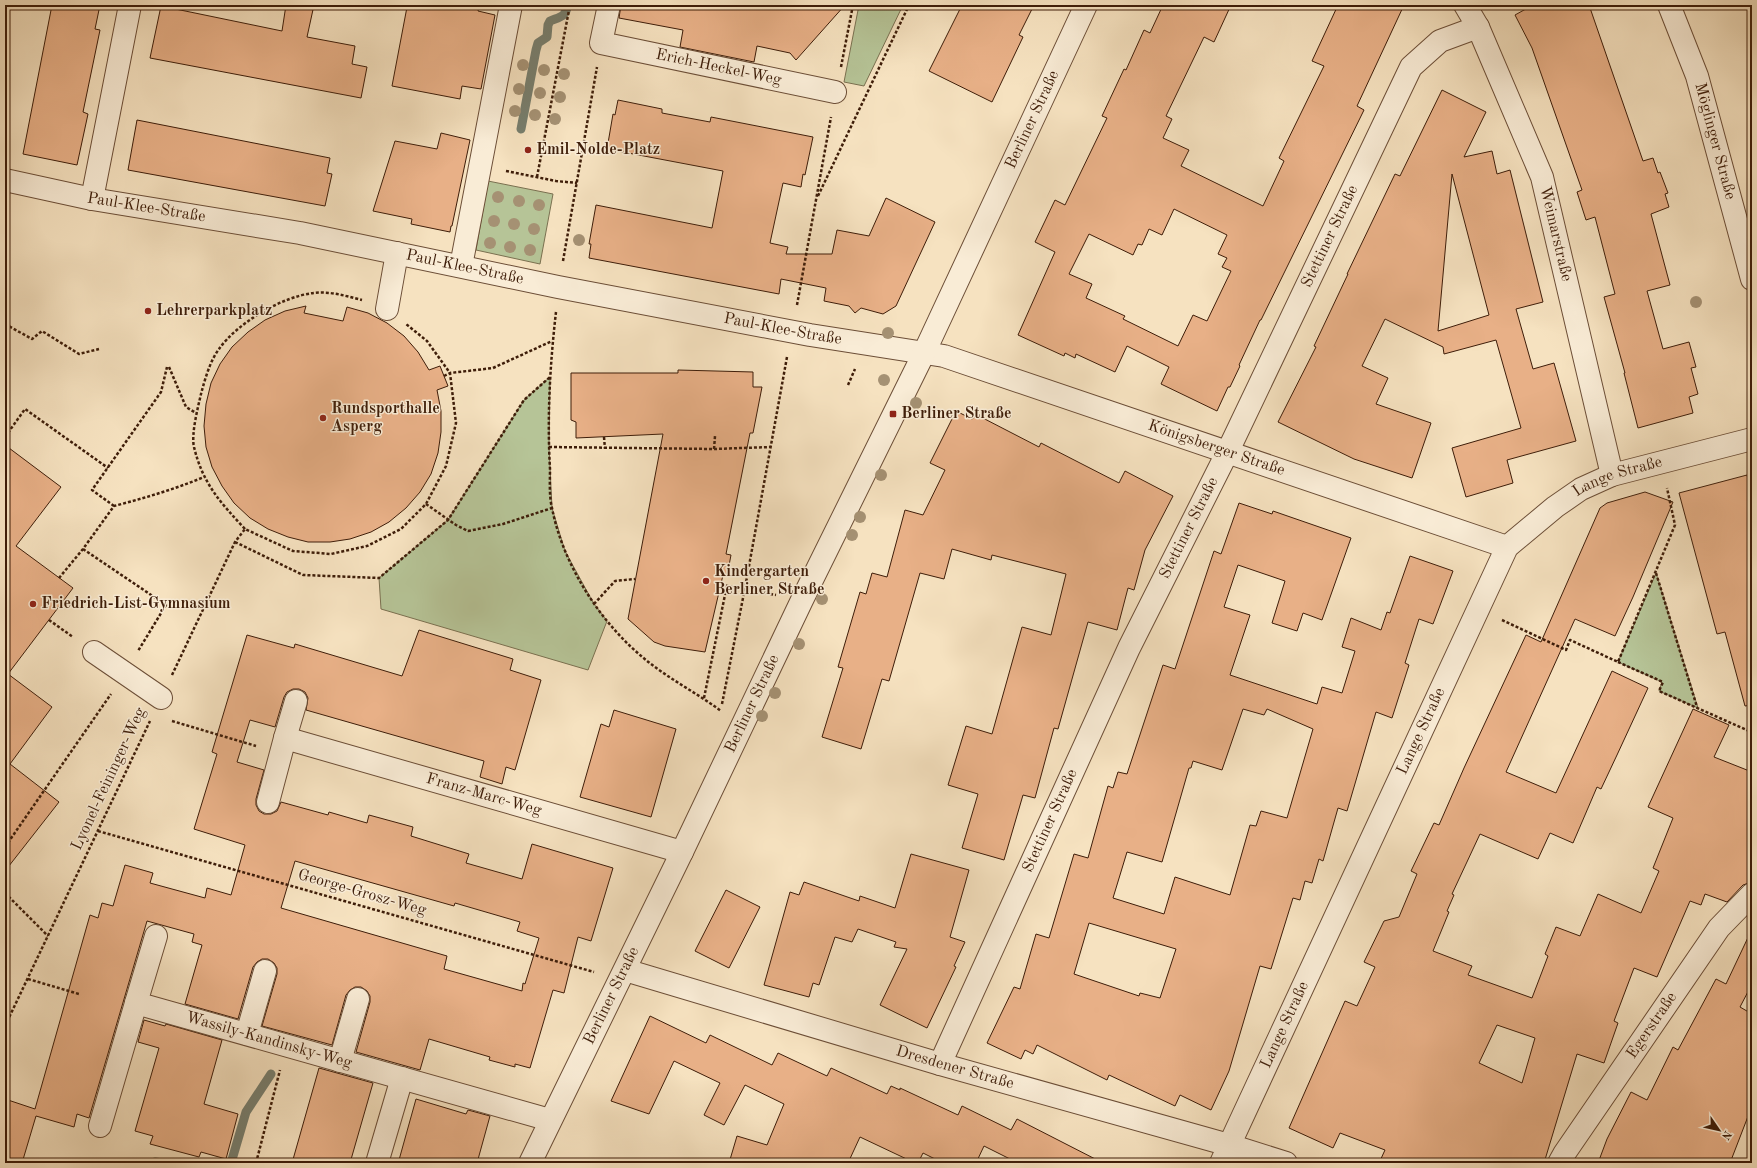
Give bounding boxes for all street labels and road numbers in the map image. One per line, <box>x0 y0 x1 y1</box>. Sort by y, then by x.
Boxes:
street label: Erich-Heckel-Weg <box>654 47 783 89</box>
street label: Berliner Straße <box>1003 68 1062 171</box>
street label: Möglinger Straße <box>1691 81 1738 201</box>
street label: Stettiner Straße <box>1299 183 1361 290</box>
street label: Weimarstraße <box>1536 185 1574 283</box>
street label: Paul-Klee-Straße <box>86 190 207 225</box>
street label: Paul-Klee-Straße <box>404 247 525 288</box>
street label: Paul-Klee-Straße <box>722 311 843 348</box>
street label: Königsberger Straße <box>1146 418 1287 479</box>
street label: Lange Straße <box>1570 454 1664 500</box>
street label: Stettiner Straße <box>1157 475 1221 582</box>
street label: Berliner Straße <box>722 653 783 756</box>
street label: Lange Straße <box>1394 685 1448 777</box>
street label: Lyonel-Feininger-Weg <box>69 705 149 853</box>
street label: Stettiner Straße <box>1020 767 1081 875</box>
street label: Franz-Marc-Weg <box>424 771 544 819</box>
street label: George-Grosz-Weg <box>296 867 428 919</box>
street label: Berliner Straße <box>581 945 642 1047</box>
street label: Lange Straße <box>1258 979 1312 1071</box>
street label: Egerstraße <box>1624 990 1680 1062</box>
street label: Wassily-Kandinsky-Weg <box>184 1009 354 1072</box>
street label: Dresdener Straße <box>894 1043 1016 1092</box>

